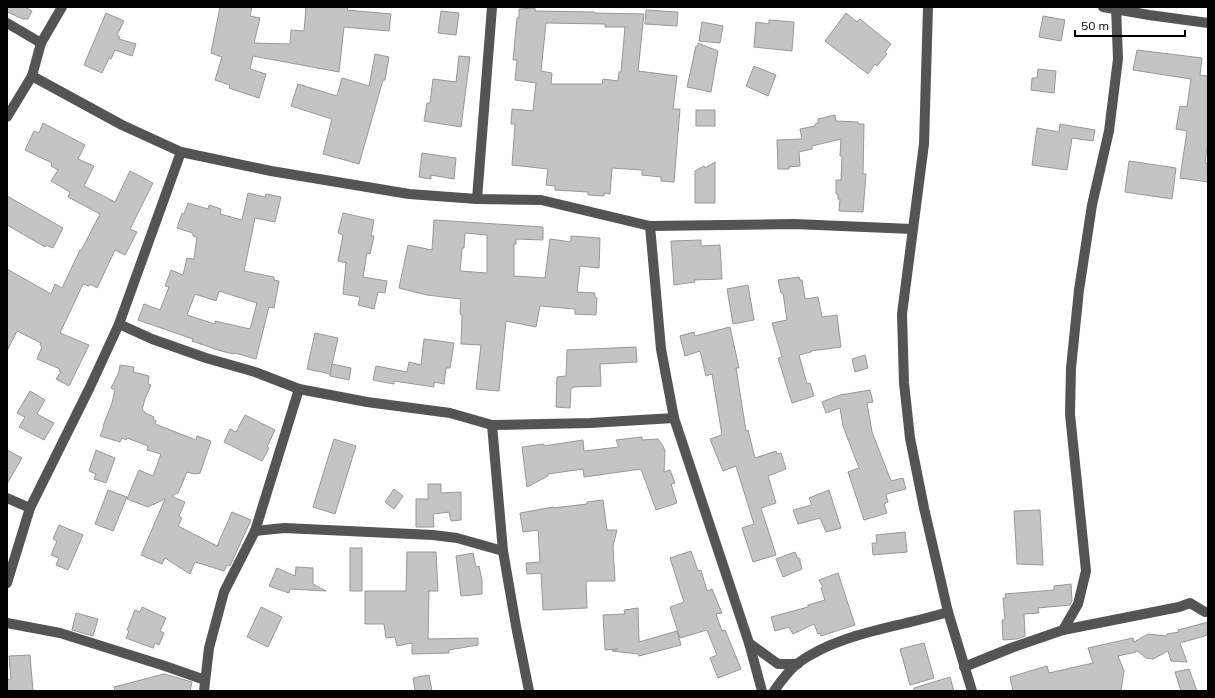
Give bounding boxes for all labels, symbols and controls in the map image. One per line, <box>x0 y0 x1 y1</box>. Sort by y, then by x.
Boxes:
scale bar <box>1075 12 1185 38</box>
text: 50 m <box>1081 18 1109 33</box>

